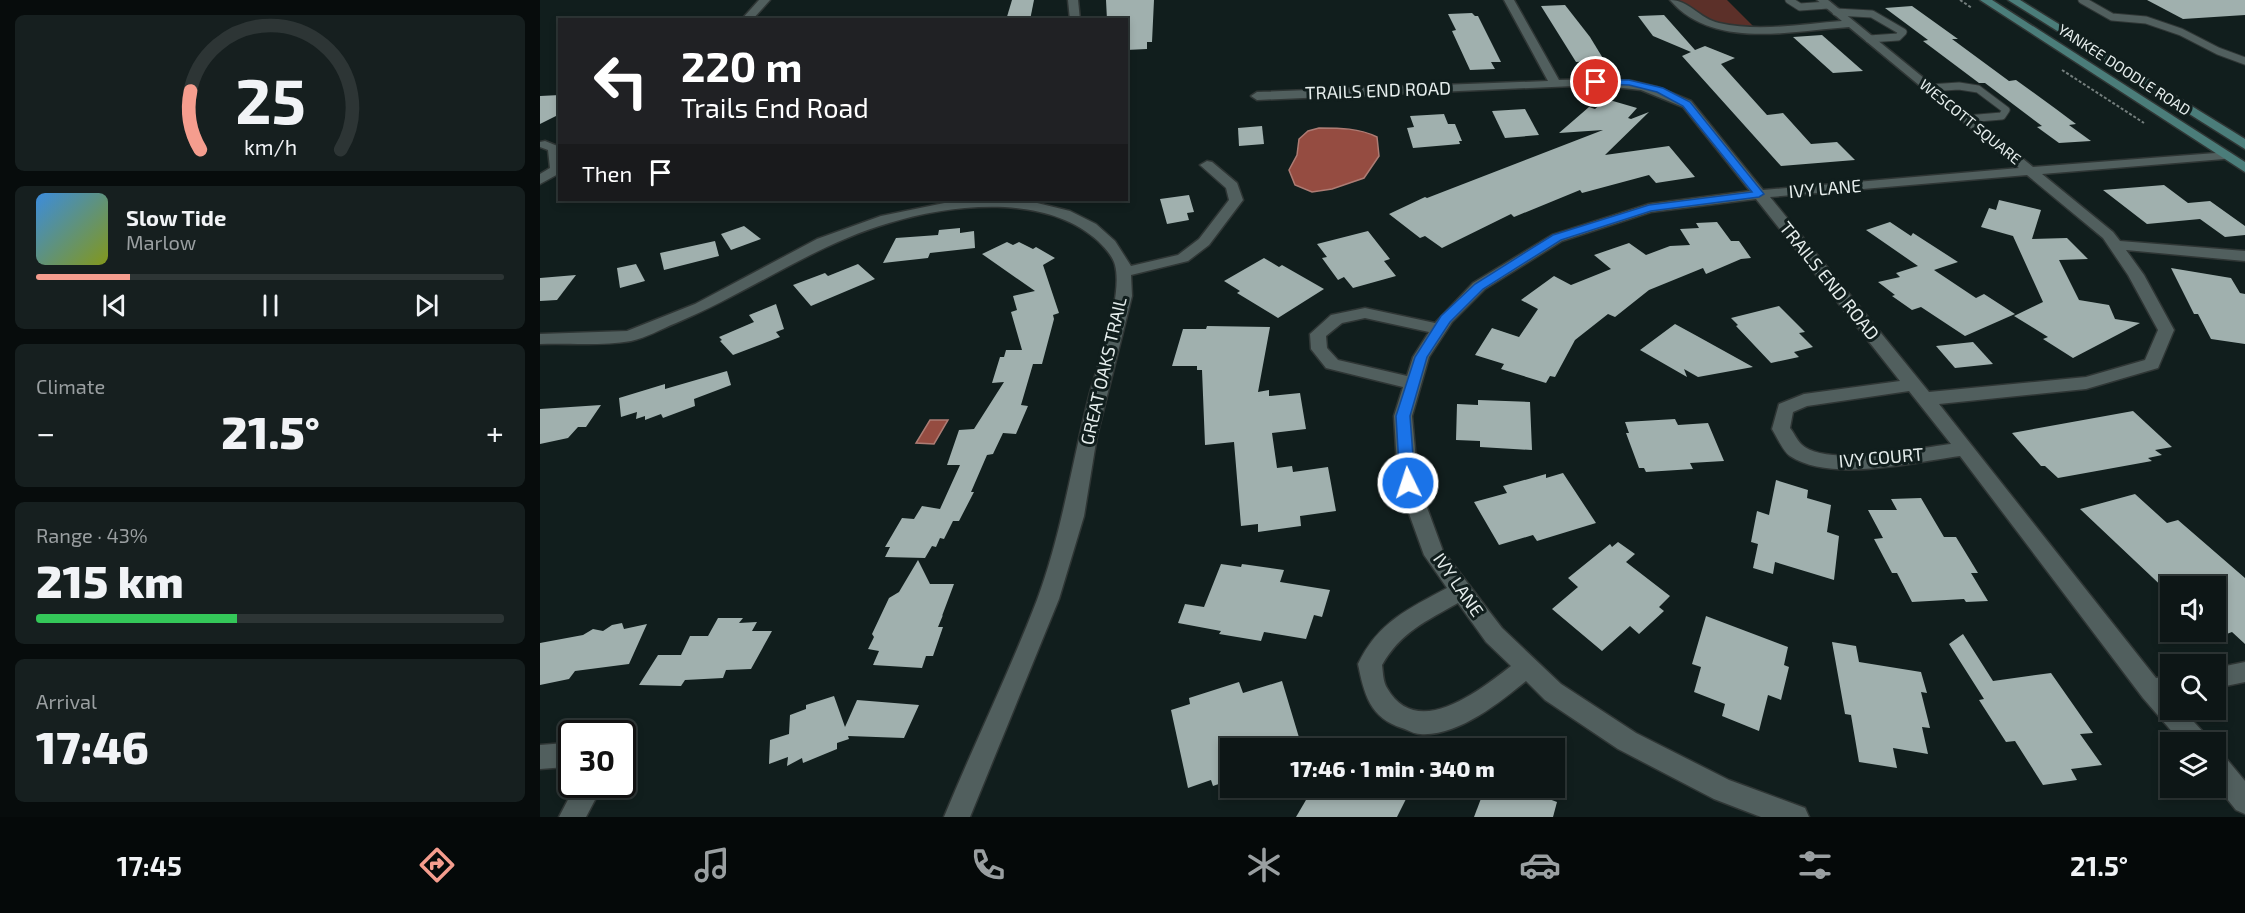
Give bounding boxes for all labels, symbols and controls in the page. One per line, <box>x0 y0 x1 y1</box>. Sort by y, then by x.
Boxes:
street label: YANKEE DOODLE ROAD <box>2055 20 2194 119</box>
text: 220 m <box>681 40 802 90</box>
icon: left <box>582 42 660 120</box>
pin <box>1570 56 1621 107</box>
text: 25 <box>235 62 305 137</box>
icon: arrive <box>1579 65 1612 98</box>
street label: WESCOTT SQUARE <box>1916 75 2025 168</box>
street label: TRAILS END ROAD <box>1305 76 1451 104</box>
text: Trails End Road <box>681 91 869 123</box>
text: km/h <box>243 134 297 159</box>
icon: arrive <box>644 156 677 189</box>
text: Then <box>582 160 632 186</box>
street label: IVY LANE <box>1788 174 1862 202</box>
text: Slow Tide <box>126 204 226 230</box>
street label: TRAILS END ROAD <box>1775 217 1884 344</box>
text: Marlow <box>126 230 196 254</box>
icon: previous <box>98 289 131 322</box>
icon: pause <box>254 289 287 322</box>
icon: next <box>410 289 443 322</box>
street label: GREAT OAKS TRAIL <box>1075 295 1131 447</box>
text: Climate <box>36 374 105 398</box>
text: 21.5° <box>221 404 320 458</box>
text: − <box>36 412 55 452</box>
text: + <box>486 412 504 452</box>
street label: IVY COURT <box>1838 442 1925 472</box>
position arrow <box>1376 451 1440 515</box>
text: Range · 43% <box>36 523 148 547</box>
street label: IVY LANE <box>1429 548 1489 621</box>
text: 215 km <box>36 553 184 607</box>
map controls <box>2160 576 2226 798</box>
button: sound <box>2160 576 2226 642</box>
button: search <box>2160 654 2226 720</box>
text: Arrival <box>36 689 97 713</box>
text: 17:46 <box>36 719 149 773</box>
speed limit sign: 30 <box>558 720 636 798</box>
button: layers <box>2160 732 2226 798</box>
text: 17:46 · 1 min · 340 m <box>1290 755 1495 781</box>
icon: directions <box>416 844 458 886</box>
icon: music <box>691 844 733 886</box>
icon: phone <box>967 844 1009 886</box>
icon: climate <box>1243 844 1285 886</box>
icon: car <box>1519 844 1561 886</box>
icon: filters <box>1794 844 1836 886</box>
text: 17:45 <box>117 849 182 881</box>
text: 21.5° <box>2070 849 2128 881</box>

